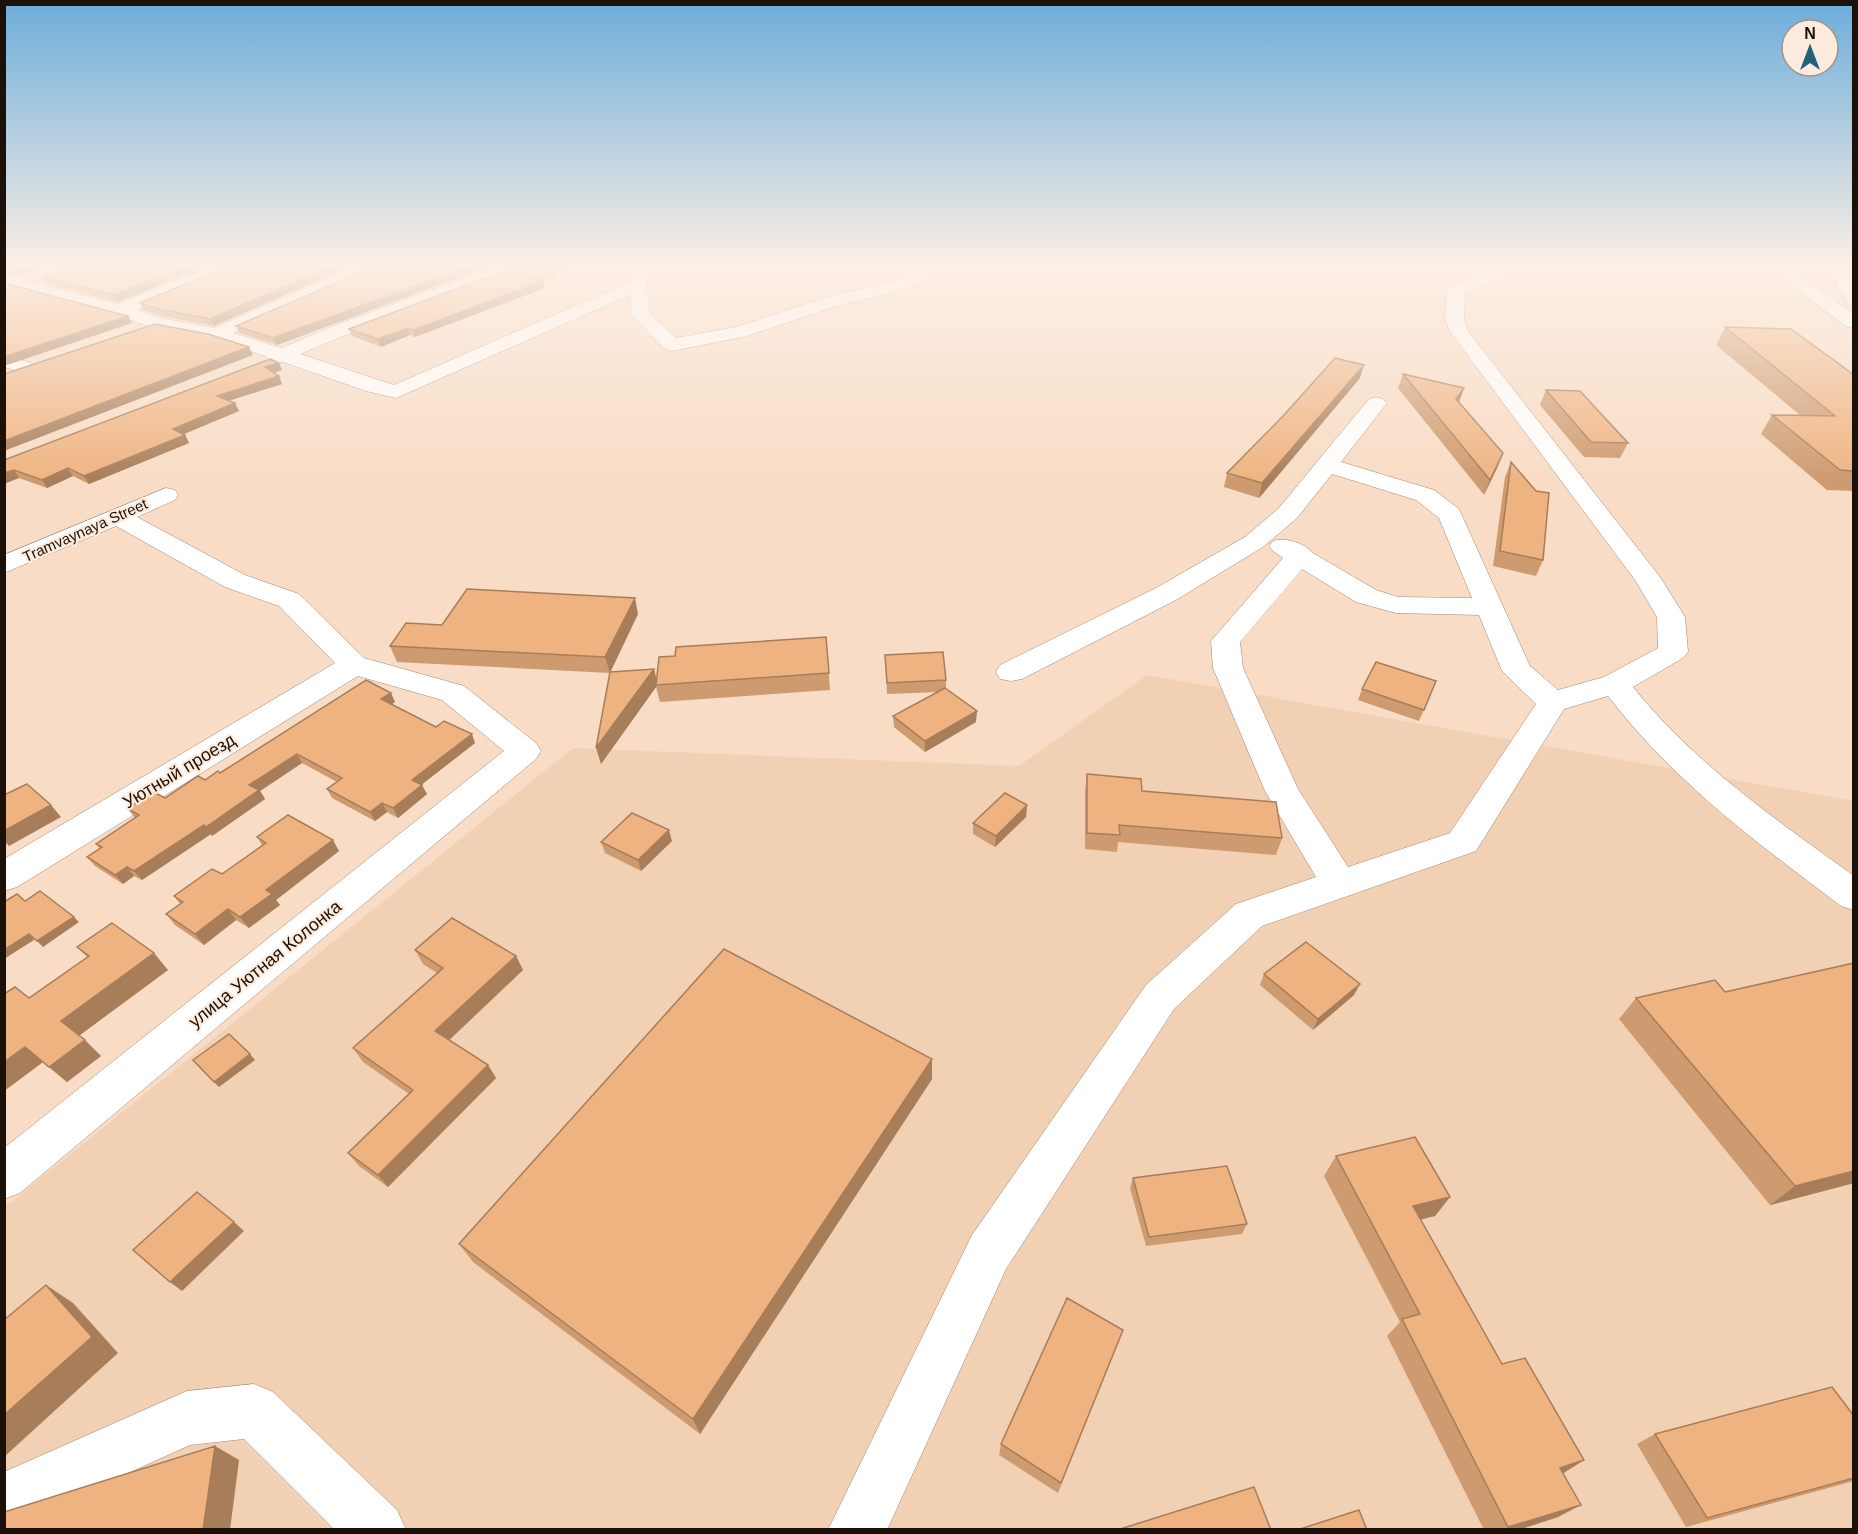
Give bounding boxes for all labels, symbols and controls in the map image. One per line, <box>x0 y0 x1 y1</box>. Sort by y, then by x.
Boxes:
north arrow <box>1780 18 1840 78</box>
text: N <box>1804 25 1816 42</box>
street label: Tramvaynaya Street <box>20 495 151 565</box>
street label: Уютный проезд <box>119 729 239 812</box>
street label: улица Уютная Колонка <box>185 896 346 1032</box>

